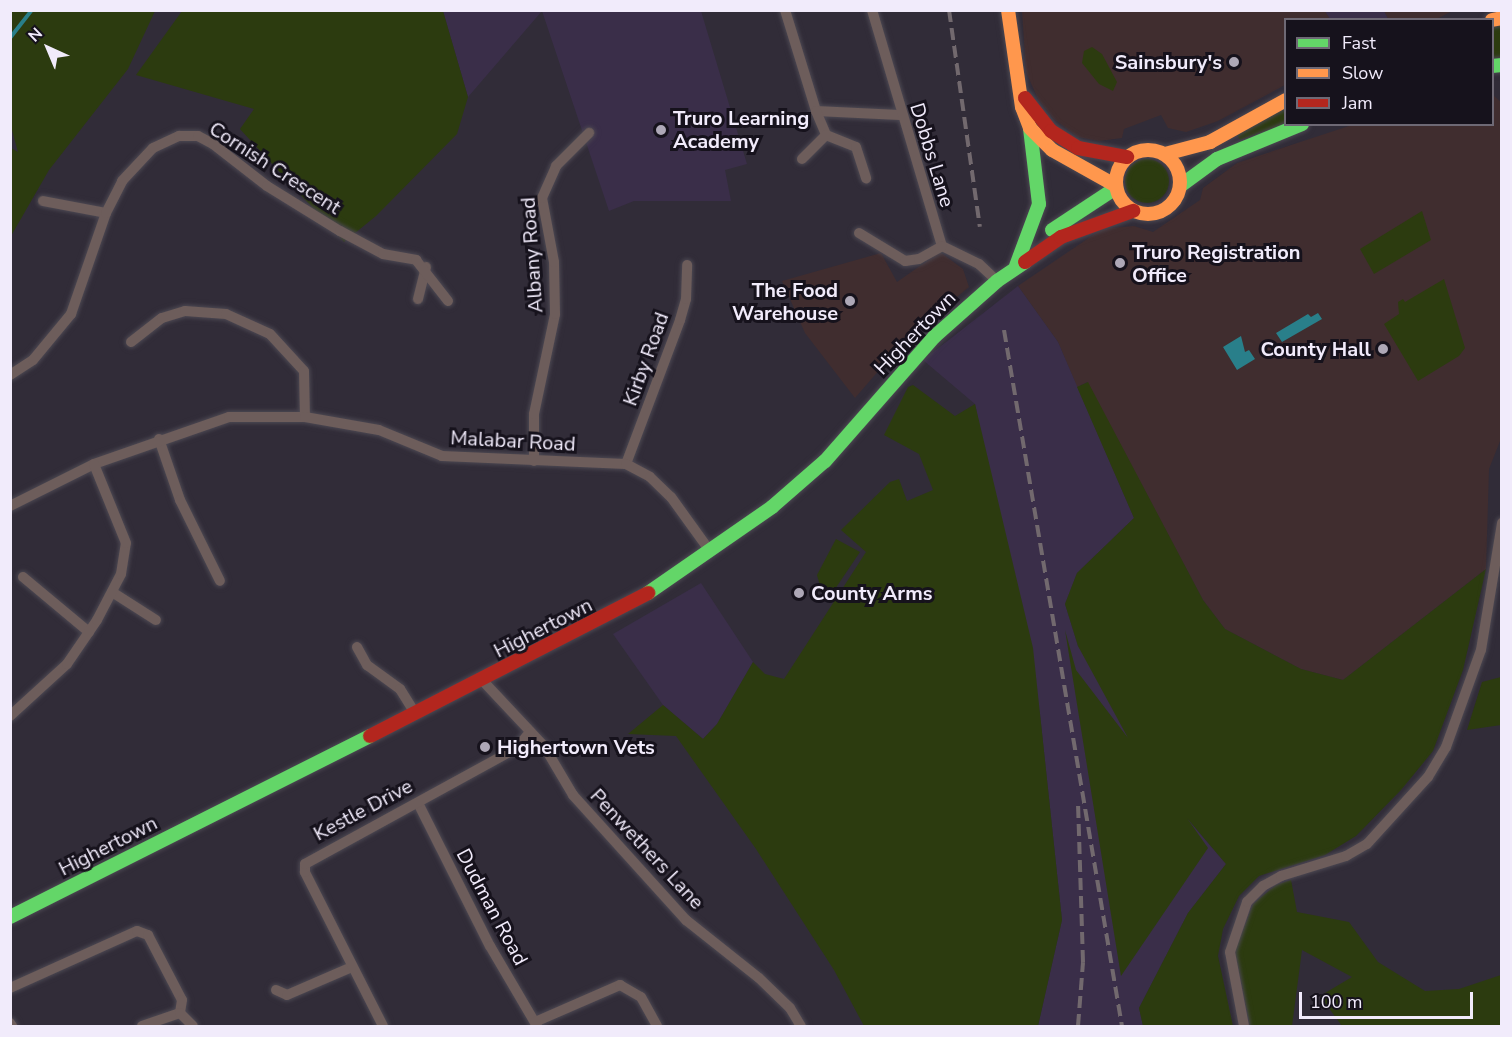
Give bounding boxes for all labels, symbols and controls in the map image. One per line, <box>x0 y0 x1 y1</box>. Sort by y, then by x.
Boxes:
north arrow <box>18 18 78 78</box>
legend <box>1284 18 1494 126</box>
text: N <box>24 23 47 47</box>
text: Fast <box>1342 31 1376 55</box>
place label: Sainsbury's <box>1115 50 1222 74</box>
marker: Sainsbury's <box>1227 55 1241 69</box>
text: Slow <box>1342 61 1383 85</box>
text: Jam <box>1342 91 1373 115</box>
street label: Dobbs Lane <box>905 100 959 210</box>
place label: Truro Learning Academy <box>673 106 809 153</box>
street label: Cornish Crescent <box>205 117 345 219</box>
marker: Truro Learning Academy <box>654 123 668 137</box>
street label: Albany Road <box>516 196 548 314</box>
place label: Truro Registration Office <box>1132 240 1300 287</box>
marker: Truro Registration Office <box>1113 256 1127 270</box>
place label: The Food Warehouse <box>732 278 838 325</box>
street label: Highertown <box>869 286 961 380</box>
marker: The Food Warehouse <box>843 294 857 308</box>
street label: Kirby Road <box>618 309 674 409</box>
place label: County Hall <box>1260 337 1371 361</box>
marker: County Hall <box>1376 342 1390 356</box>
street label: Malabar Road <box>450 426 576 456</box>
place label: County Arms <box>811 581 932 605</box>
marker: County Arms <box>792 586 806 600</box>
street label: Highertown <box>490 593 596 663</box>
place label: Highertown Vets <box>497 735 655 759</box>
marker: Highertown Vets <box>478 740 492 754</box>
street label: Kestle Drive <box>309 774 417 846</box>
street label: Penwethers Lane <box>585 784 709 914</box>
street label: Highertown <box>55 811 161 881</box>
street label: Dudman Road <box>451 845 533 969</box>
scale bar <box>1302 980 1476 1018</box>
text: 100 m <box>1310 990 1362 1014</box>

